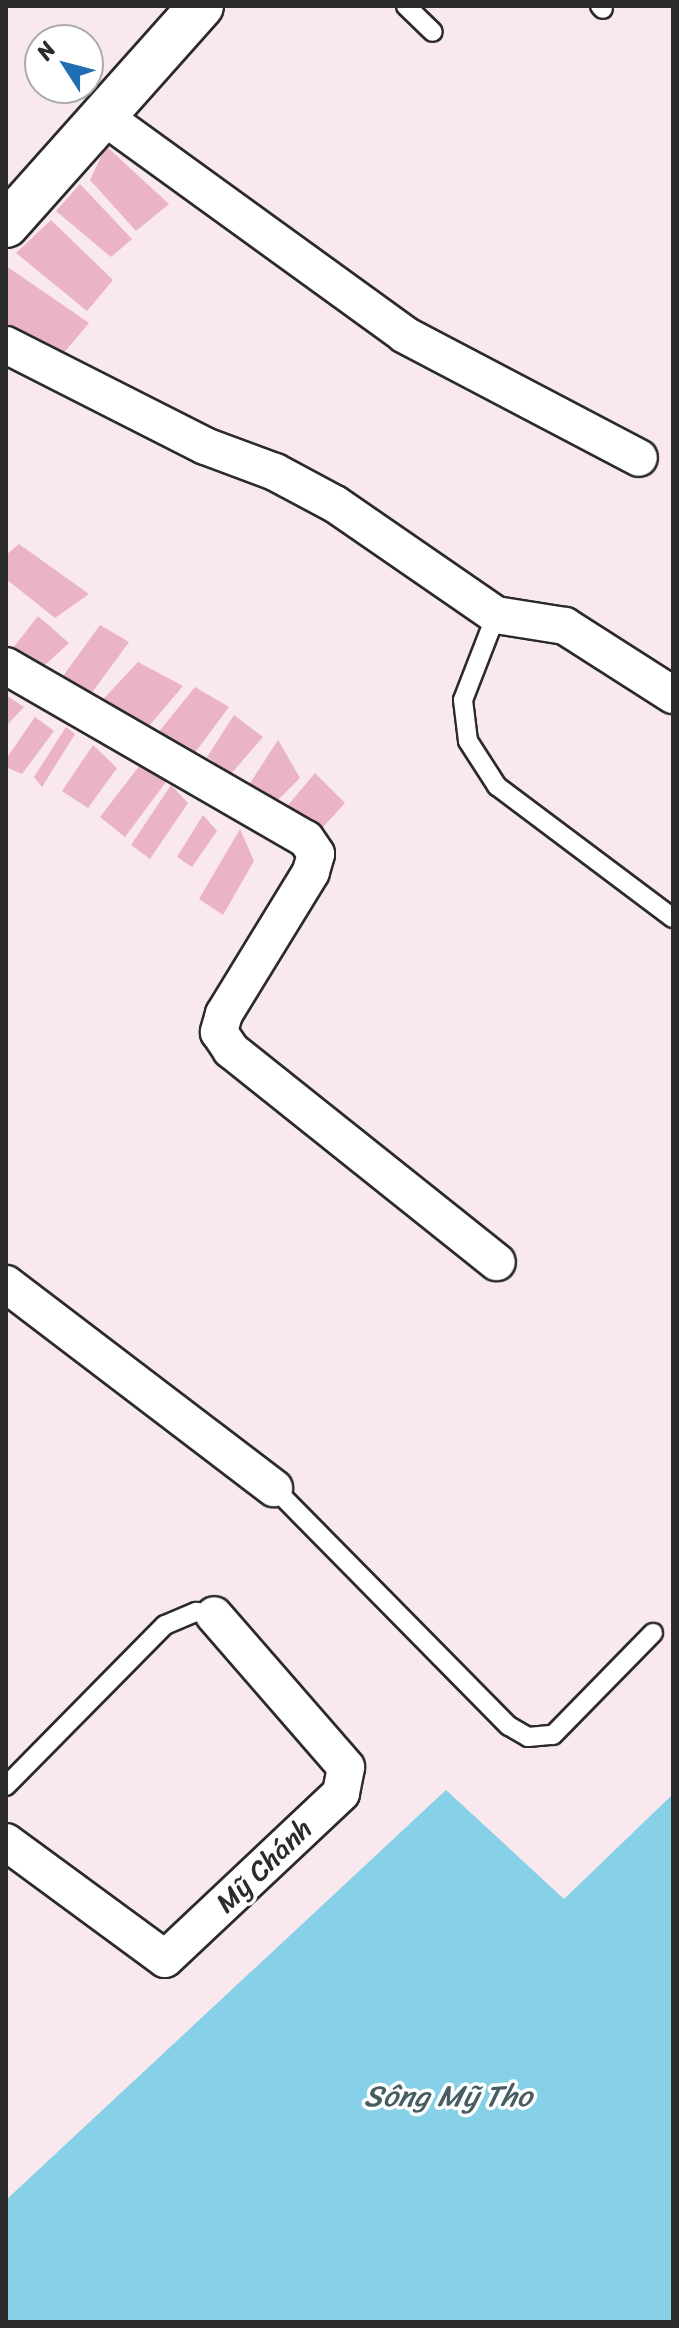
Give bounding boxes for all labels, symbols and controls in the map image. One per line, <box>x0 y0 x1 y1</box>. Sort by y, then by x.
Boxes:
north arrow <box>24 24 104 104</box>
text: N <box>26 33 66 68</box>
street label: Mỹ Chánh <box>209 1812 319 1920</box>
water label: Sông Mỹ Tho <box>364 2078 532 2114</box>

